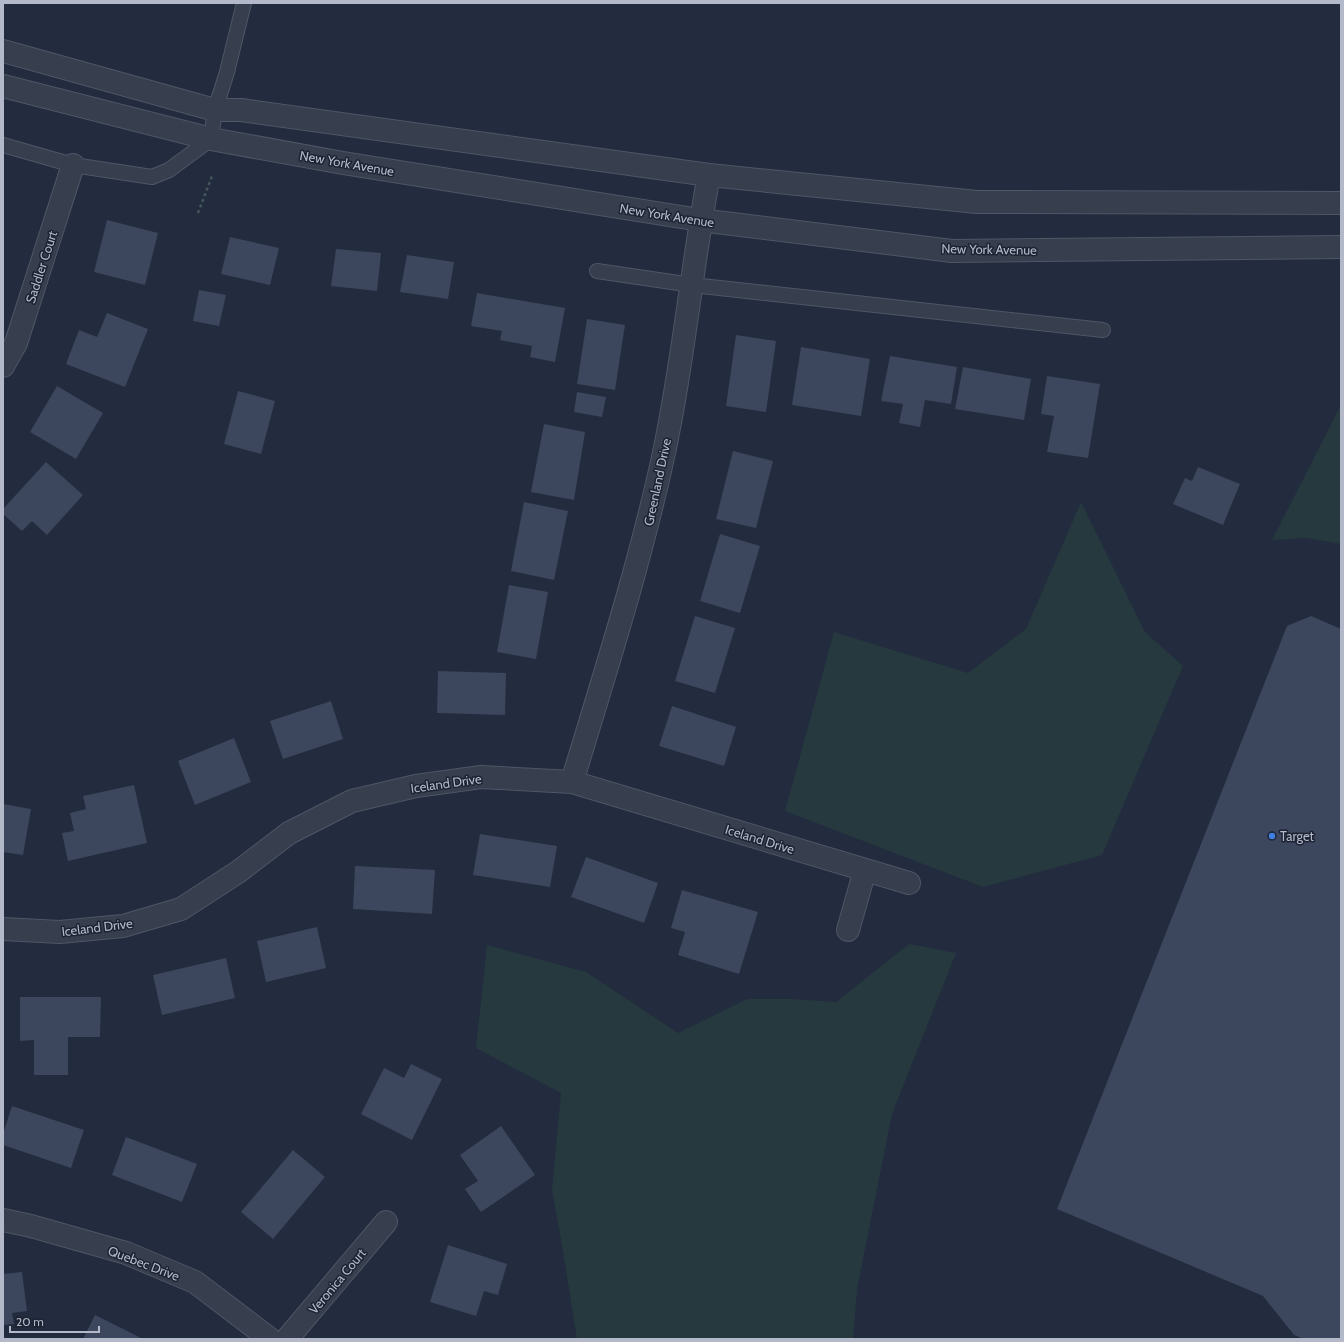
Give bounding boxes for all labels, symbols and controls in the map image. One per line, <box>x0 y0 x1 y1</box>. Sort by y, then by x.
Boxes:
street label: New York Avenue <box>299 147 396 179</box>
street label: New York Avenue <box>619 200 716 230</box>
street label: Saddler Court <box>22 228 60 305</box>
street label: New York Avenue <box>941 240 1037 258</box>
street label: Greenland Drive <box>640 436 674 527</box>
street label: Iceland Drive <box>409 770 483 796</box>
street label: Iceland Drive <box>723 821 797 857</box>
place label: Target <box>1280 828 1315 844</box>
marker: Target <box>1267 831 1277 841</box>
street label: Iceland Drive <box>61 915 134 939</box>
street label: Quebec Drive <box>106 1242 182 1284</box>
street label: Veronica Court <box>305 1245 369 1317</box>
scale bar <box>10 1308 99 1334</box>
text: 20 m <box>16 1314 44 1329</box>

